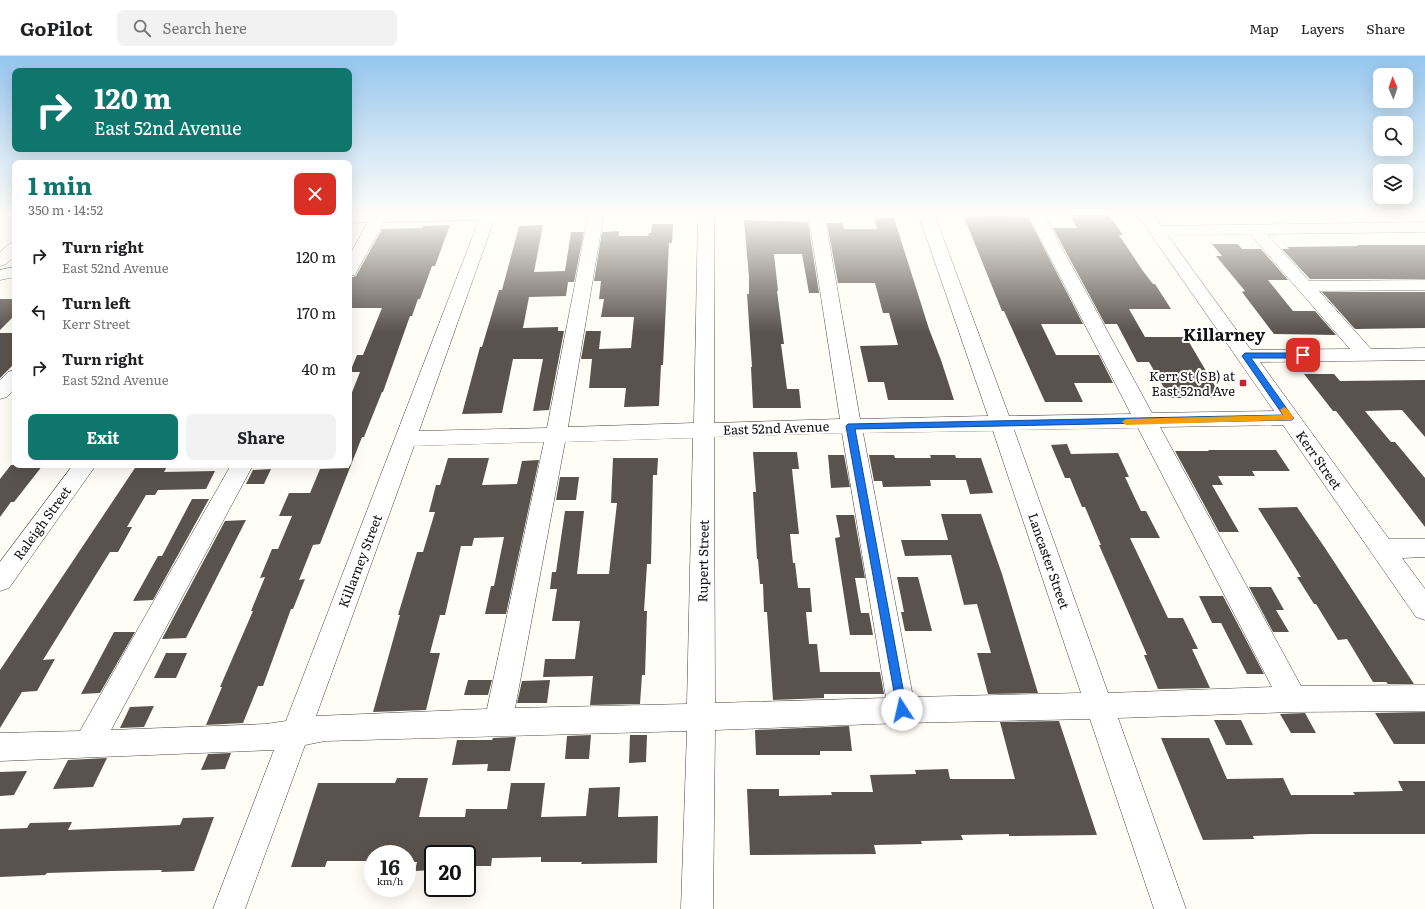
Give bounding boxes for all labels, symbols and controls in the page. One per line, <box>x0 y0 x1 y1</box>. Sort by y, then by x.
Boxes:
search box <box>117 10 397 46</box>
text: GoPilot <box>20 14 93 42</box>
text: Search here <box>163 16 247 39</box>
icon: search <box>131 17 153 39</box>
text: Map <box>1249 18 1279 38</box>
text: Layers <box>1301 18 1344 38</box>
text: Share <box>1366 18 1405 38</box>
north arrow <box>1373 68 1413 108</box>
map controls <box>1373 68 1413 204</box>
text: 120 m <box>94 76 171 118</box>
icon: right <box>28 84 80 136</box>
text: East 52nd Avenue <box>94 114 242 141</box>
button: search <box>1373 116 1413 156</box>
button: layers <box>1373 164 1413 204</box>
text: 1 min <box>28 167 92 202</box>
button: close <box>294 173 336 215</box>
text: 350 m · 14:52 <box>28 200 103 219</box>
text: Turn right <box>62 235 144 258</box>
icon: right <box>28 245 50 267</box>
text: 120 m <box>296 245 336 268</box>
text: East 52nd Avenue <box>62 258 169 277</box>
text: Turn left <box>62 291 131 314</box>
icon: left <box>28 301 50 323</box>
text: 170 m <box>297 301 336 324</box>
text: Kerr Street <box>62 314 130 333</box>
district label: Killarney <box>1183 321 1266 346</box>
pin <box>1286 338 1320 372</box>
icon: arrive <box>1292 344 1314 366</box>
text: Turn right <box>62 347 144 370</box>
icon: right <box>28 357 50 379</box>
text: 40 m <box>302 357 336 380</box>
place label: Kerr St (SB) at East 52nd Ave <box>1149 366 1236 400</box>
text: East 52nd Avenue <box>62 370 169 389</box>
marker: Kerr St (SB) at East 52nd Ave <box>1238 378 1248 388</box>
button: Exit <box>28 414 178 460</box>
button: Share <box>186 414 336 460</box>
street label: East 52nd Avenue <box>722 416 830 439</box>
street label: Kerr Street <box>1292 426 1347 494</box>
street label: Raleigh Street <box>8 481 75 564</box>
street label: Lancaster Street <box>1024 510 1075 612</box>
street label: Killarney Street <box>333 511 386 610</box>
street label: Rupert Street <box>692 519 713 603</box>
position arrow <box>881 689 923 731</box>
speed limit sign: 20 <box>424 845 476 897</box>
text: 16 <box>380 851 400 881</box>
text: km/h <box>377 873 403 888</box>

